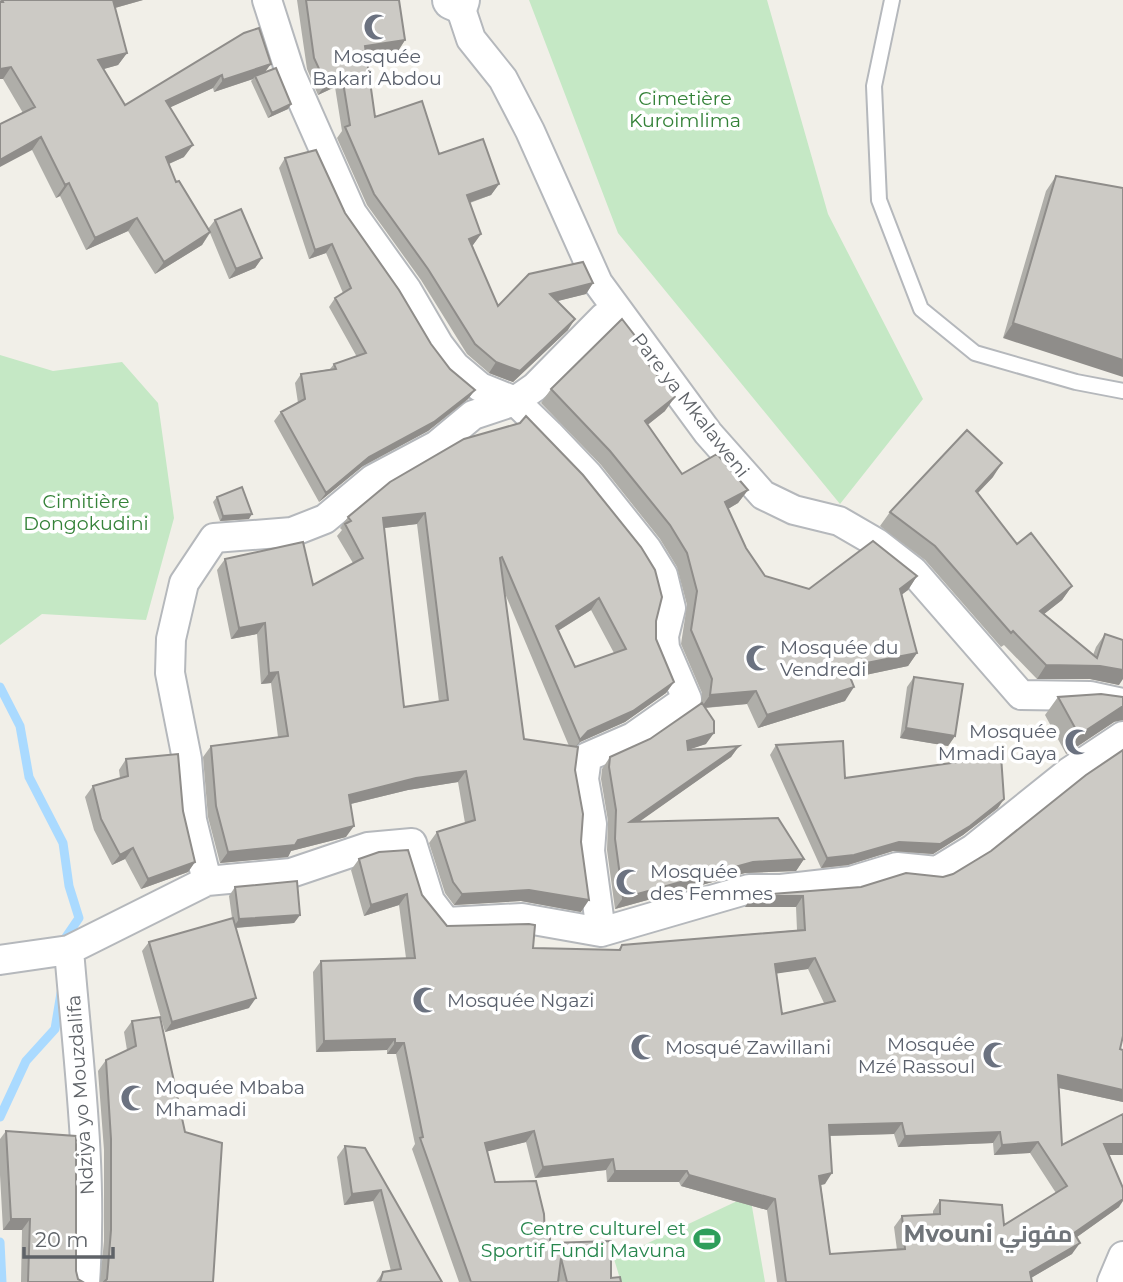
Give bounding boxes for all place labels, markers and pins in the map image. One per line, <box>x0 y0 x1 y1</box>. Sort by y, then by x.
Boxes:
mosque icon: Mosquée Bakari Abdou <box>362 12 392 42</box>
place label: Mosquée Bakari Abdou <box>312 45 442 90</box>
place label: Mosquée du Vendredi <box>780 636 899 681</box>
mosque icon: Mosquée du Vendredi <box>744 643 774 673</box>
place label: Mosquée Mmadi Gaya <box>938 720 1057 765</box>
mosque icon: Mosquée Mmadi Gaya <box>1063 727 1093 757</box>
place label: Mosquée des Femmes <box>650 860 773 905</box>
mosque icon: Mosquée des Femmes <box>614 867 644 897</box>
mosque icon: Mosquée Ngazi <box>411 985 441 1015</box>
place label: Mosquée Ngazi <box>447 989 594 1012</box>
mosque icon: Mosqué Zawillani <box>629 1032 659 1062</box>
place label: Mosquée Mzé Rassoul <box>858 1033 975 1078</box>
place label: Mosqué Zawillani <box>665 1036 831 1059</box>
mosque icon: Mosquée Mzé Rassoul <box>981 1040 1011 1070</box>
place label: Moquée Mbaba Mhamadi <box>155 1076 305 1121</box>
mosque icon: Moquée Mbaba Mhamadi <box>119 1083 149 1113</box>
place label: Centre culturel et Sportif Fundi Mavuna <box>481 1217 686 1262</box>
sports icon: Centre culturel et Sportif Fundi Mavuna <box>692 1224 722 1254</box>

